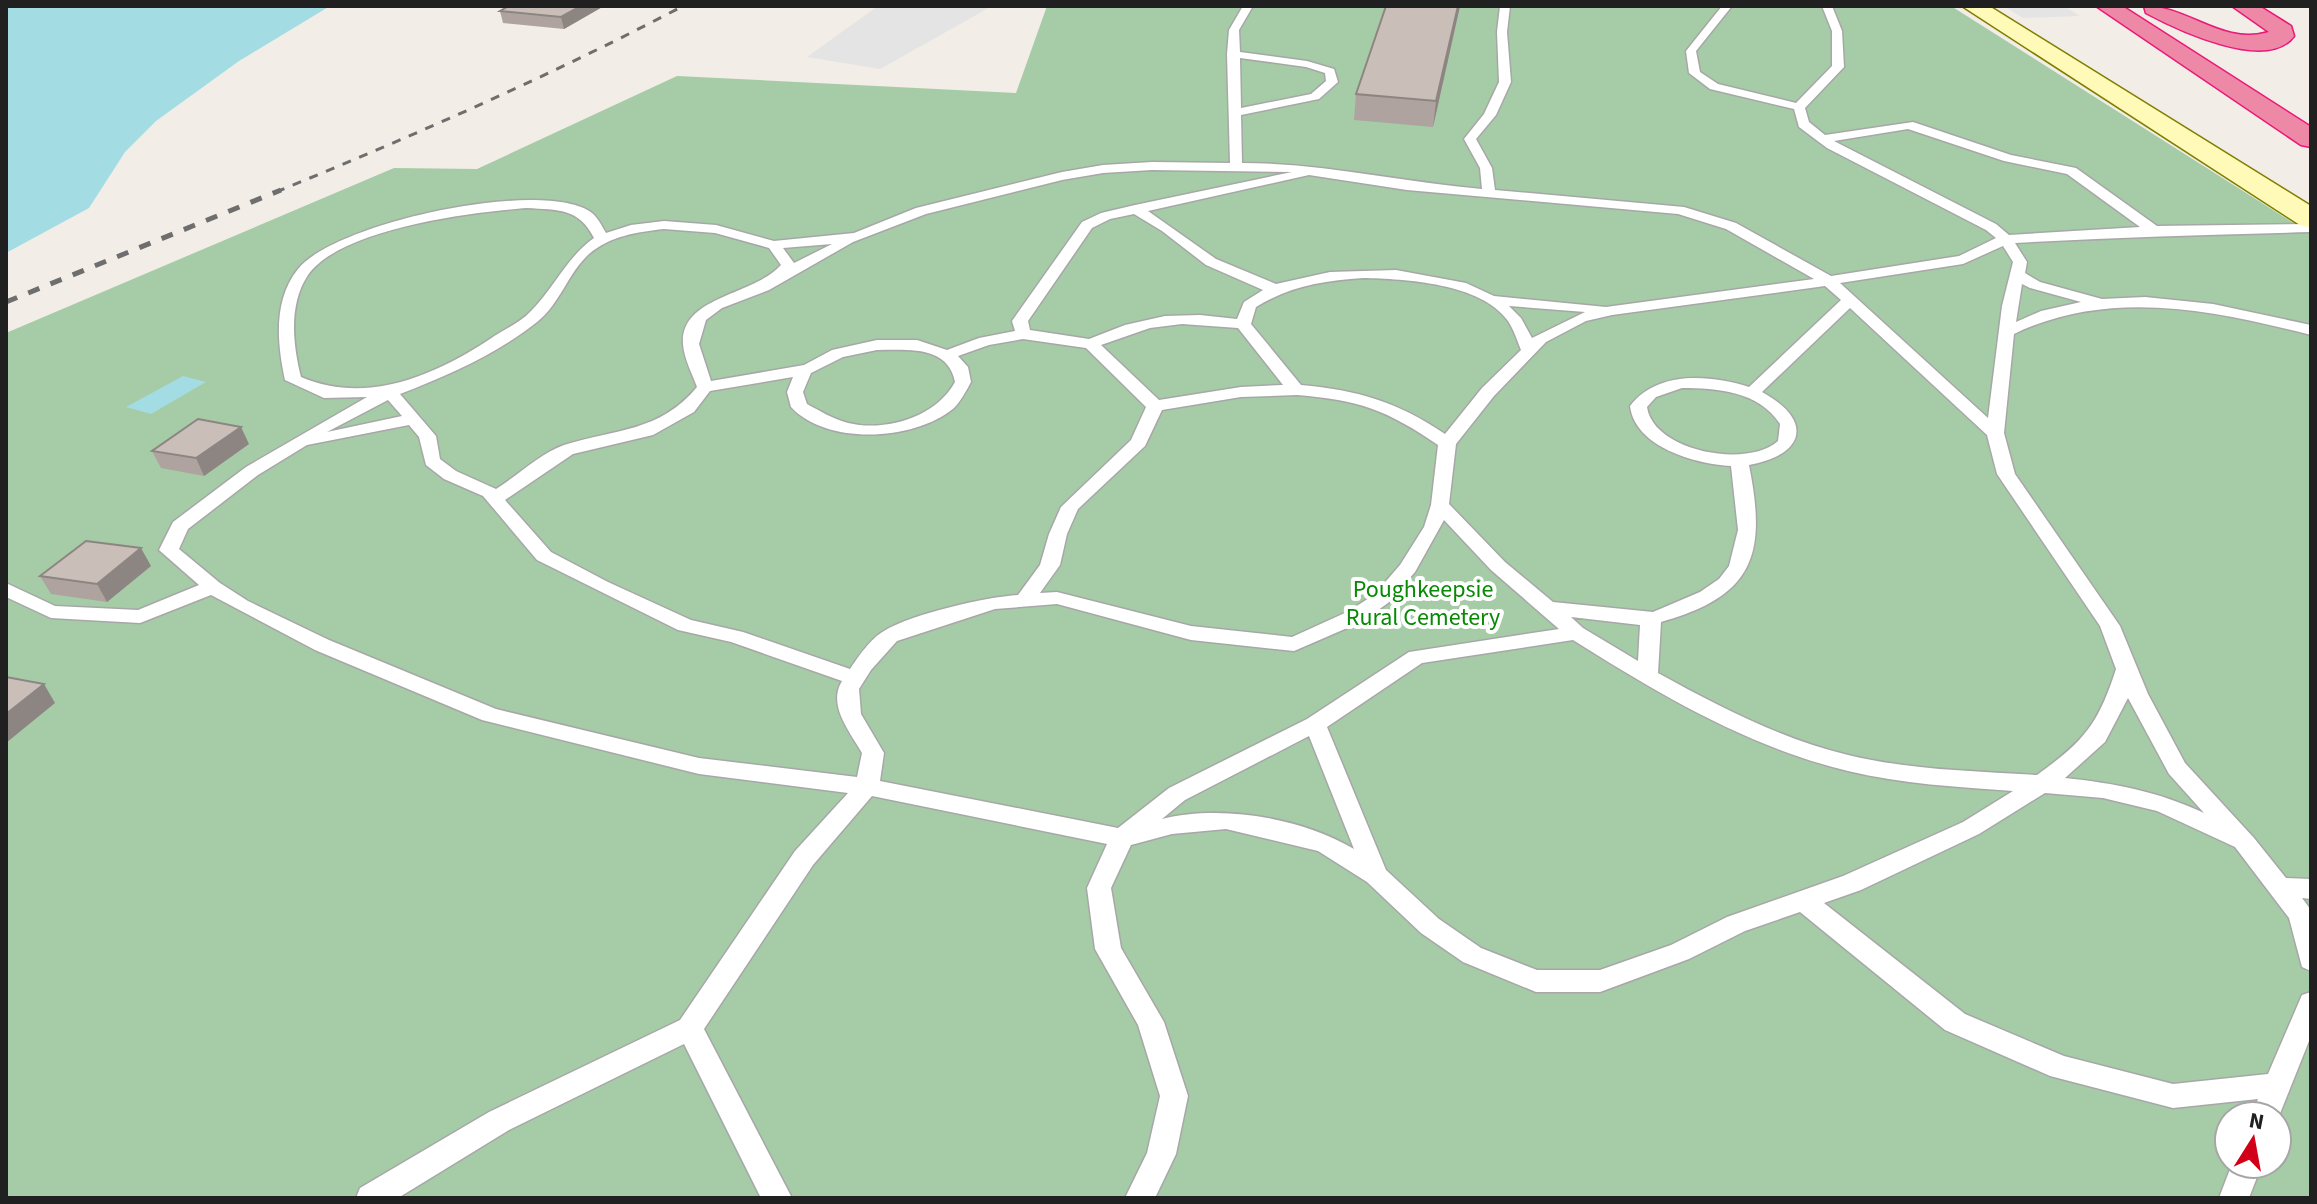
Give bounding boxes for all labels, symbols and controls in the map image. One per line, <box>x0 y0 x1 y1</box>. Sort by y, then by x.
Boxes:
park label: Poughkeepsie Rural Cemetery <box>1346 572 1500 635</box>
north arrow <box>2213 1100 2293 1180</box>
text: N <box>2246 1104 2267 1138</box>

